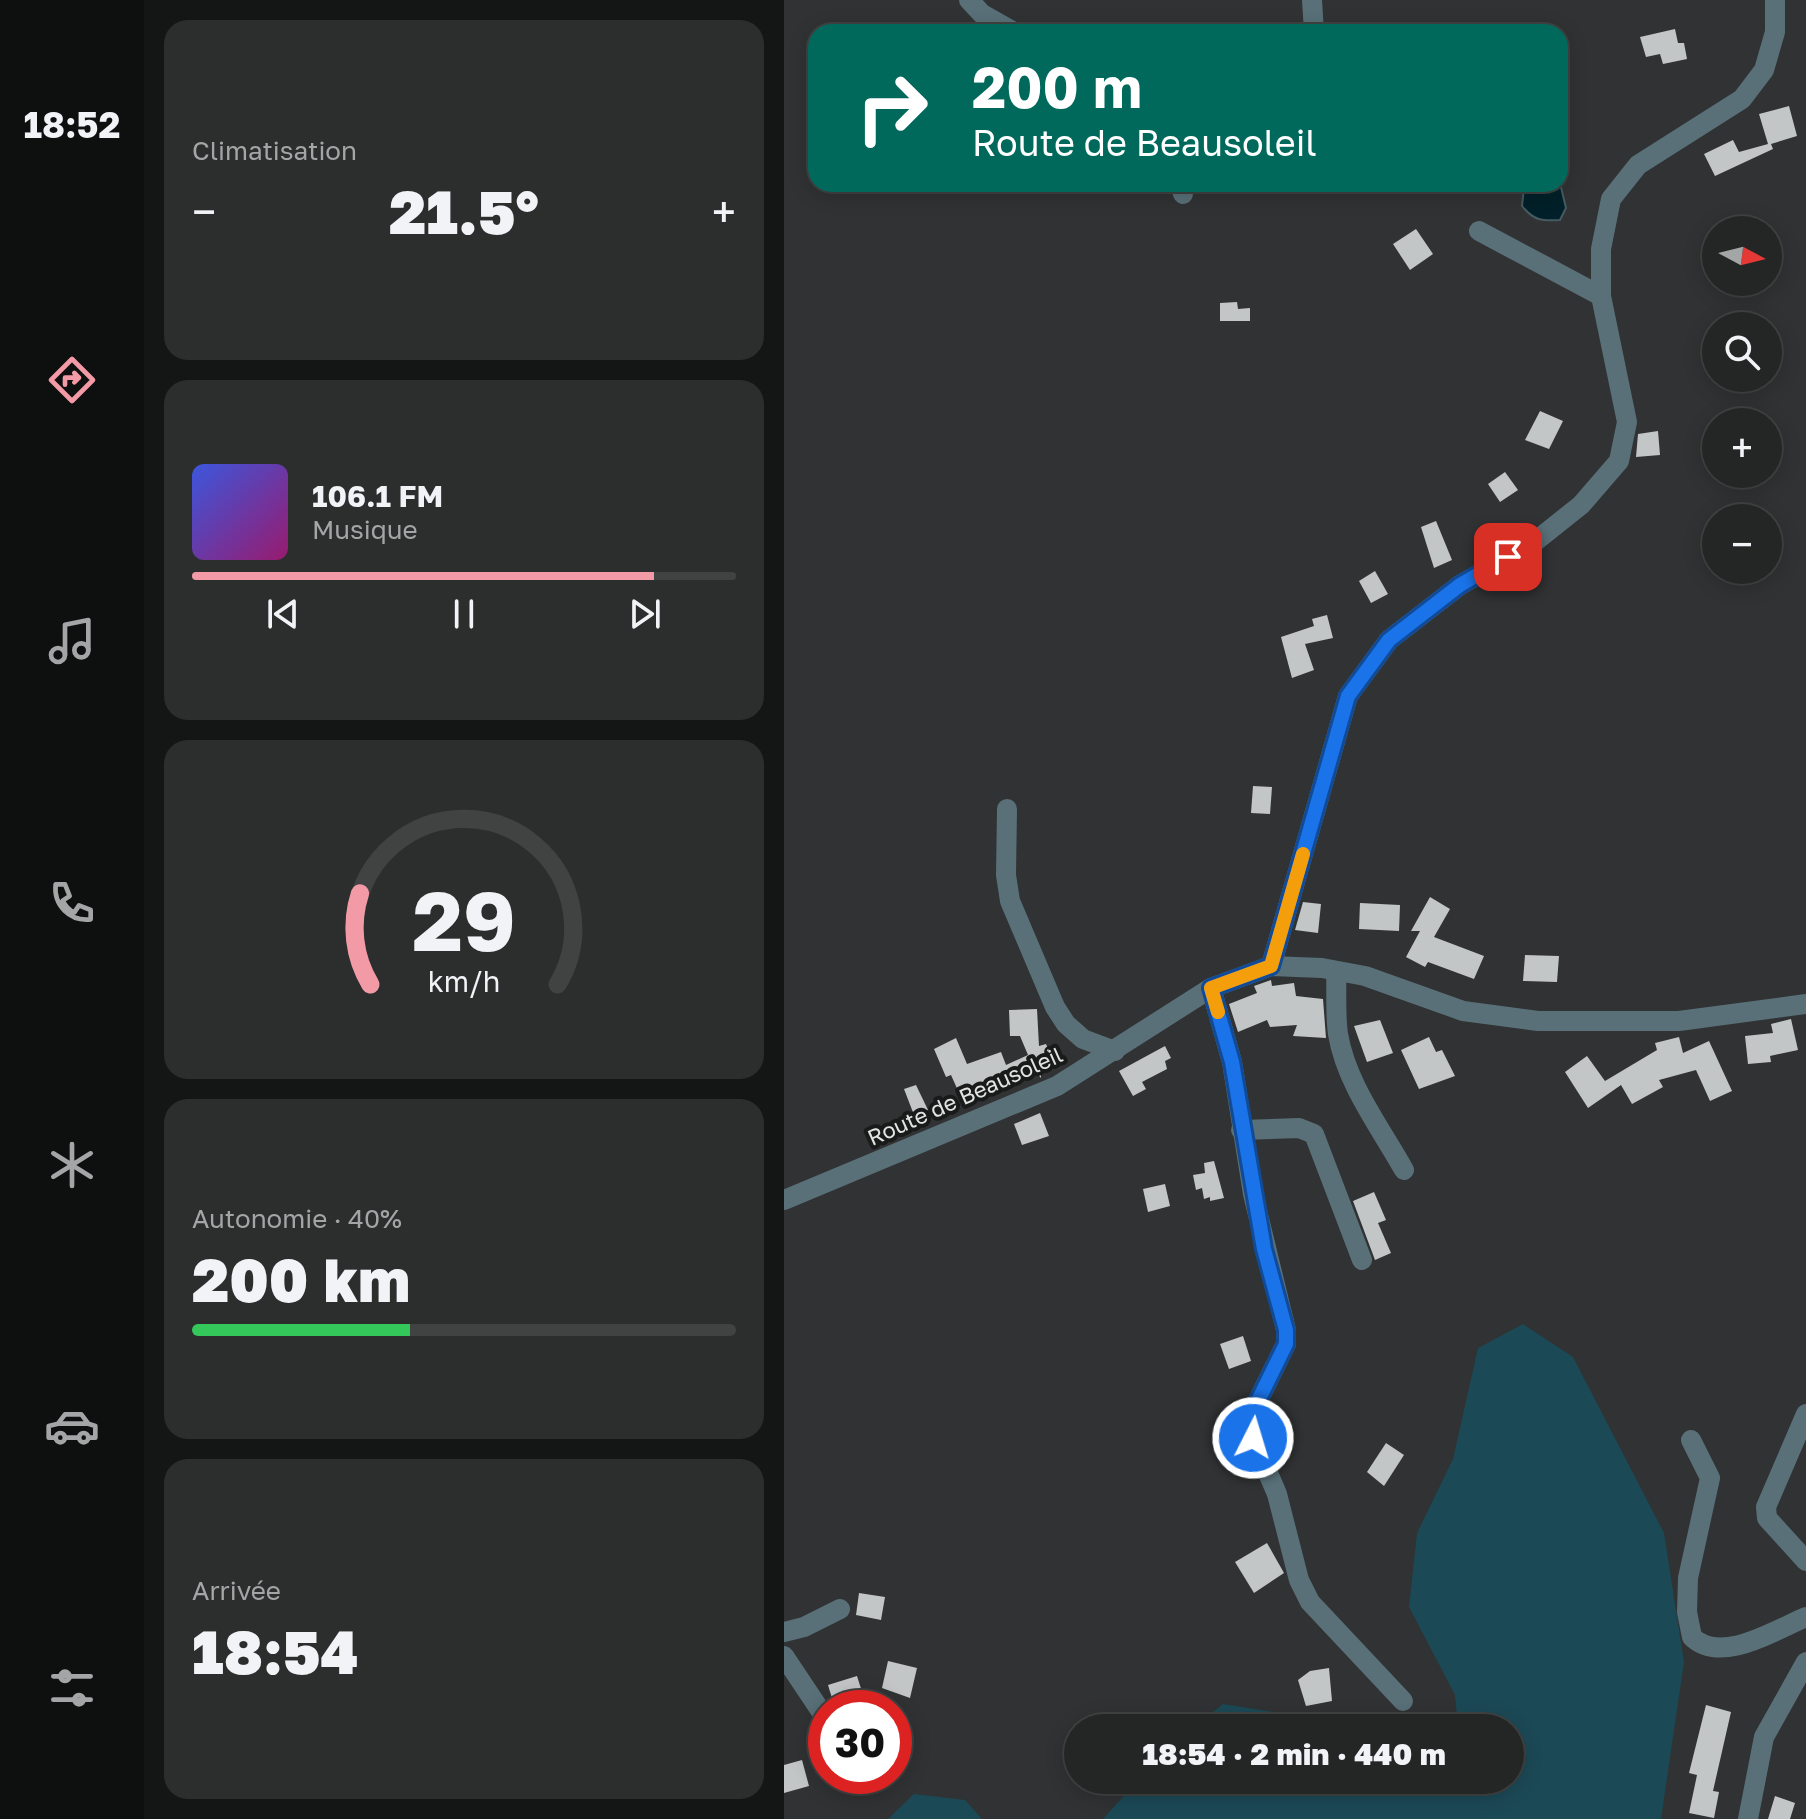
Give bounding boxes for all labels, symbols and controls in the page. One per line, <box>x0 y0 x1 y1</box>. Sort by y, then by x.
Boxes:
text: 200 m <box>972 53 1142 120</box>
icon: right <box>840 56 944 160</box>
text: 18:52 <box>23 103 121 146</box>
text: Route de Beausoleil <box>972 121 1317 164</box>
text: Climatisation <box>192 135 357 166</box>
text: 21.5° <box>389 175 539 247</box>
text: − <box>192 185 216 238</box>
text: + <box>712 185 736 238</box>
north arrow <box>1702 216 1782 296</box>
map controls <box>1702 216 1782 584</box>
button: search <box>1702 312 1782 392</box>
icon: directions <box>44 352 100 408</box>
button: + <box>1702 408 1782 488</box>
text: 106.1 FM <box>312 478 443 514</box>
button: − <box>1702 504 1782 584</box>
text: Musique <box>312 514 418 545</box>
pin <box>1474 523 1542 591</box>
icon: arrive <box>1486 535 1530 579</box>
icon: previous <box>261 592 305 636</box>
icon: pause <box>442 592 486 636</box>
icon: next <box>623 592 667 636</box>
icon: music <box>44 613 100 669</box>
text: 29 <box>412 869 516 969</box>
icon: phone <box>44 875 100 931</box>
text: km/h <box>428 965 500 999</box>
street label: Route de Beausoleil <box>863 1040 1067 1151</box>
icon: climate <box>44 1137 100 1193</box>
text: Autonomie · 40% <box>192 1203 402 1234</box>
text: 200 km <box>192 1243 410 1315</box>
position arrow <box>1211 1396 1295 1480</box>
icon: car <box>44 1398 100 1454</box>
text: Arrivée <box>192 1575 281 1606</box>
text: 18:54 <box>192 1615 359 1687</box>
icon: filters <box>44 1660 100 1716</box>
speed limit sign: 30 <box>808 1690 912 1794</box>
text: 18:54 · 2 min · 440 m <box>1142 1736 1446 1772</box>

